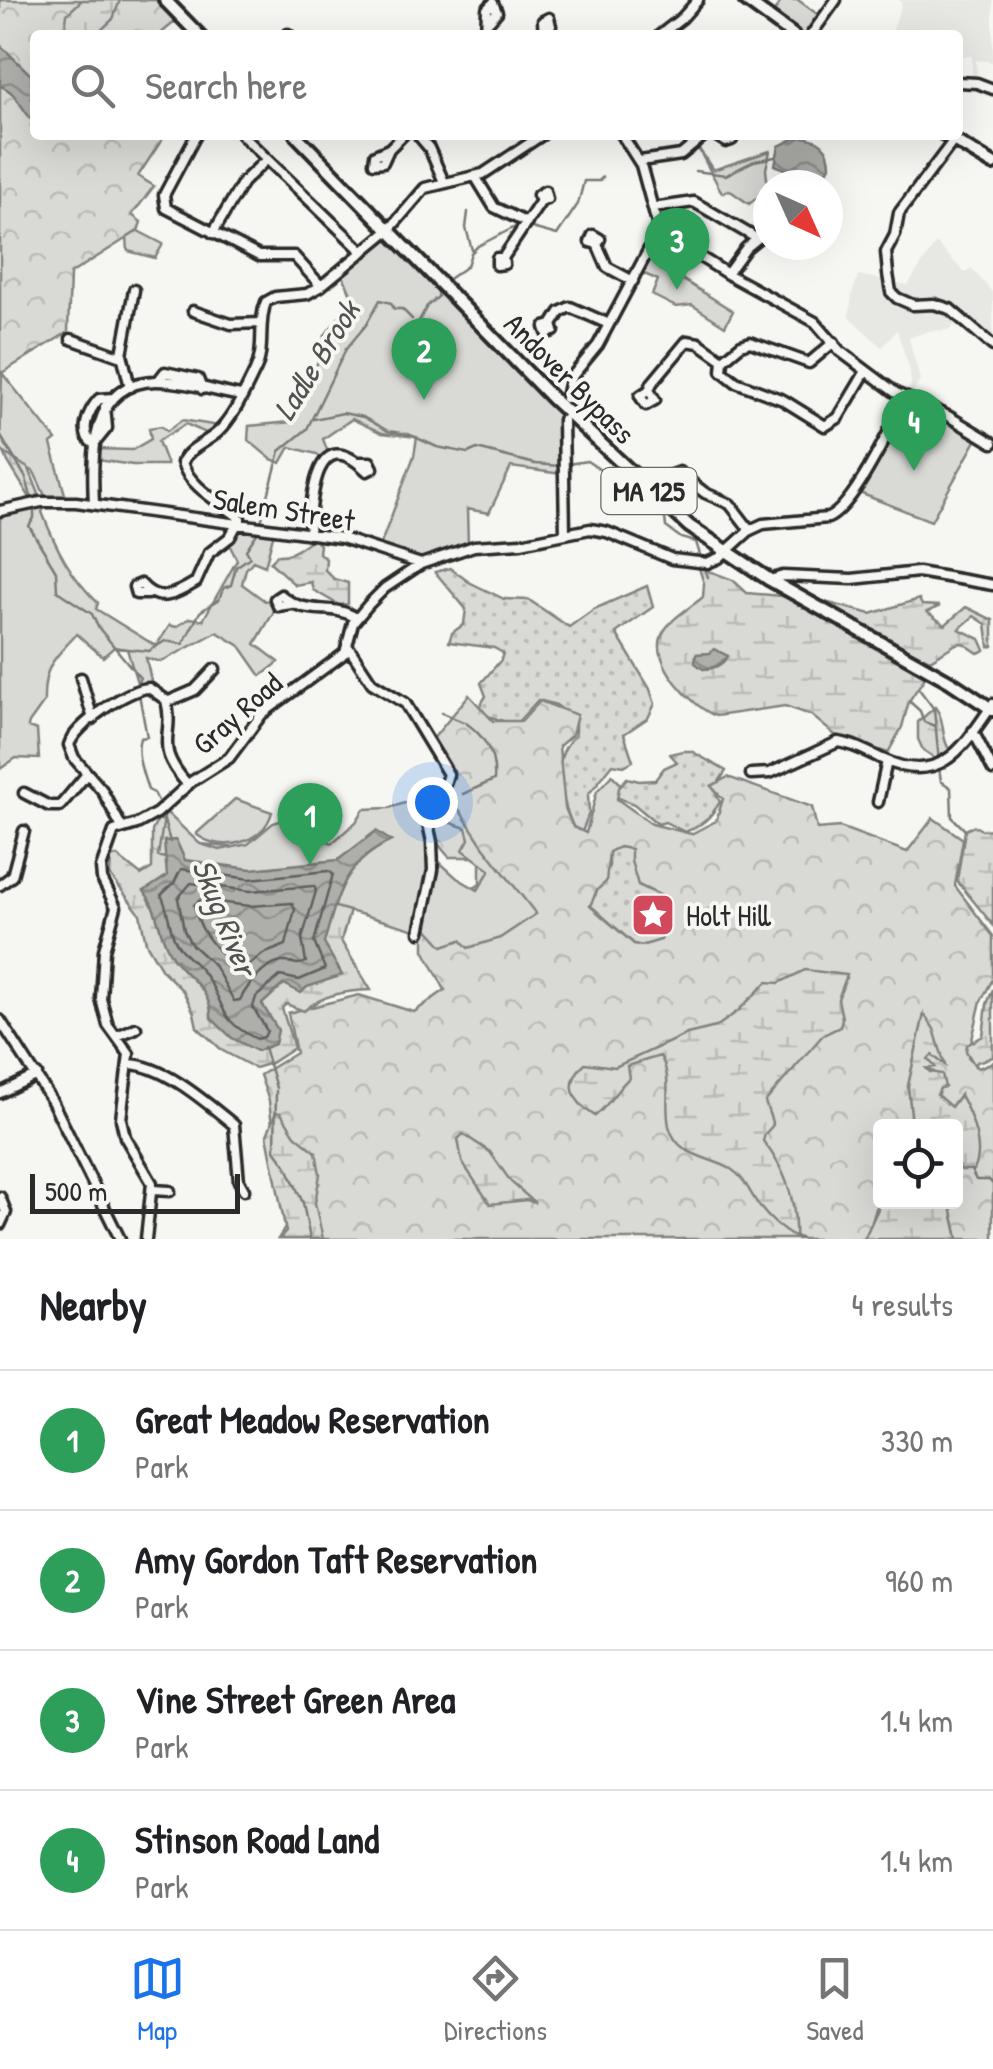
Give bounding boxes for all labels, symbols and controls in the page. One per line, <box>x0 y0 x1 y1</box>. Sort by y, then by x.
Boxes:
search box <box>30 30 963 140</box>
icon: search <box>65 58 120 113</box>
text: Search here <box>145 59 307 111</box>
north arrow <box>753 170 843 260</box>
pin: 3 <box>644 208 710 290</box>
water label: Ladle Brook <box>262 290 371 428</box>
street label: Andover Bypass <box>496 304 644 452</box>
pin: 2 <box>392 318 456 400</box>
pin: 4 <box>882 388 946 471</box>
road number: MA 125 <box>602 468 696 514</box>
street label: Salem Street <box>210 478 358 540</box>
street label: Gray Road <box>184 663 291 763</box>
your location <box>407 777 458 828</box>
pin: 1 <box>278 782 342 865</box>
water label: Skug River <box>182 852 269 985</box>
place icon: Holt Hill <box>630 892 676 938</box>
place label: Holt Hill <box>686 895 772 935</box>
map controls <box>873 1119 963 1209</box>
button: locate <box>873 1119 963 1209</box>
scale bar <box>30 1169 240 1214</box>
text: 500 m <box>45 1172 107 1210</box>
text: Nearby <box>40 1276 147 1333</box>
text: 4 results <box>852 1283 953 1326</box>
text: Great Meadow Reservation <box>135 1393 490 1445</box>
text: 1 <box>67 1419 78 1462</box>
text: 330 m <box>881 1419 953 1462</box>
text: Park <box>135 1445 189 1488</box>
text: Amy Gordon Taft Reservation <box>135 1533 538 1585</box>
text: 2 <box>65 1559 80 1602</box>
text: 960 m <box>885 1559 953 1602</box>
text: Park <box>135 1585 189 1628</box>
text: Vine Street Green Area <box>135 1673 455 1725</box>
text: 3 <box>65 1699 80 1742</box>
text: 1.4 km <box>880 1699 953 1742</box>
text: Park <box>135 1725 189 1768</box>
text: Stinson Road Land <box>135 1813 379 1865</box>
text: 4 <box>66 1839 79 1882</box>
text: 1.4 km <box>880 1839 953 1882</box>
text: Park <box>135 1865 189 1908</box>
tab: Map <box>130 1951 185 2049</box>
tab: Directions <box>444 1951 547 2049</box>
tab: Saved <box>806 1951 863 2049</box>

